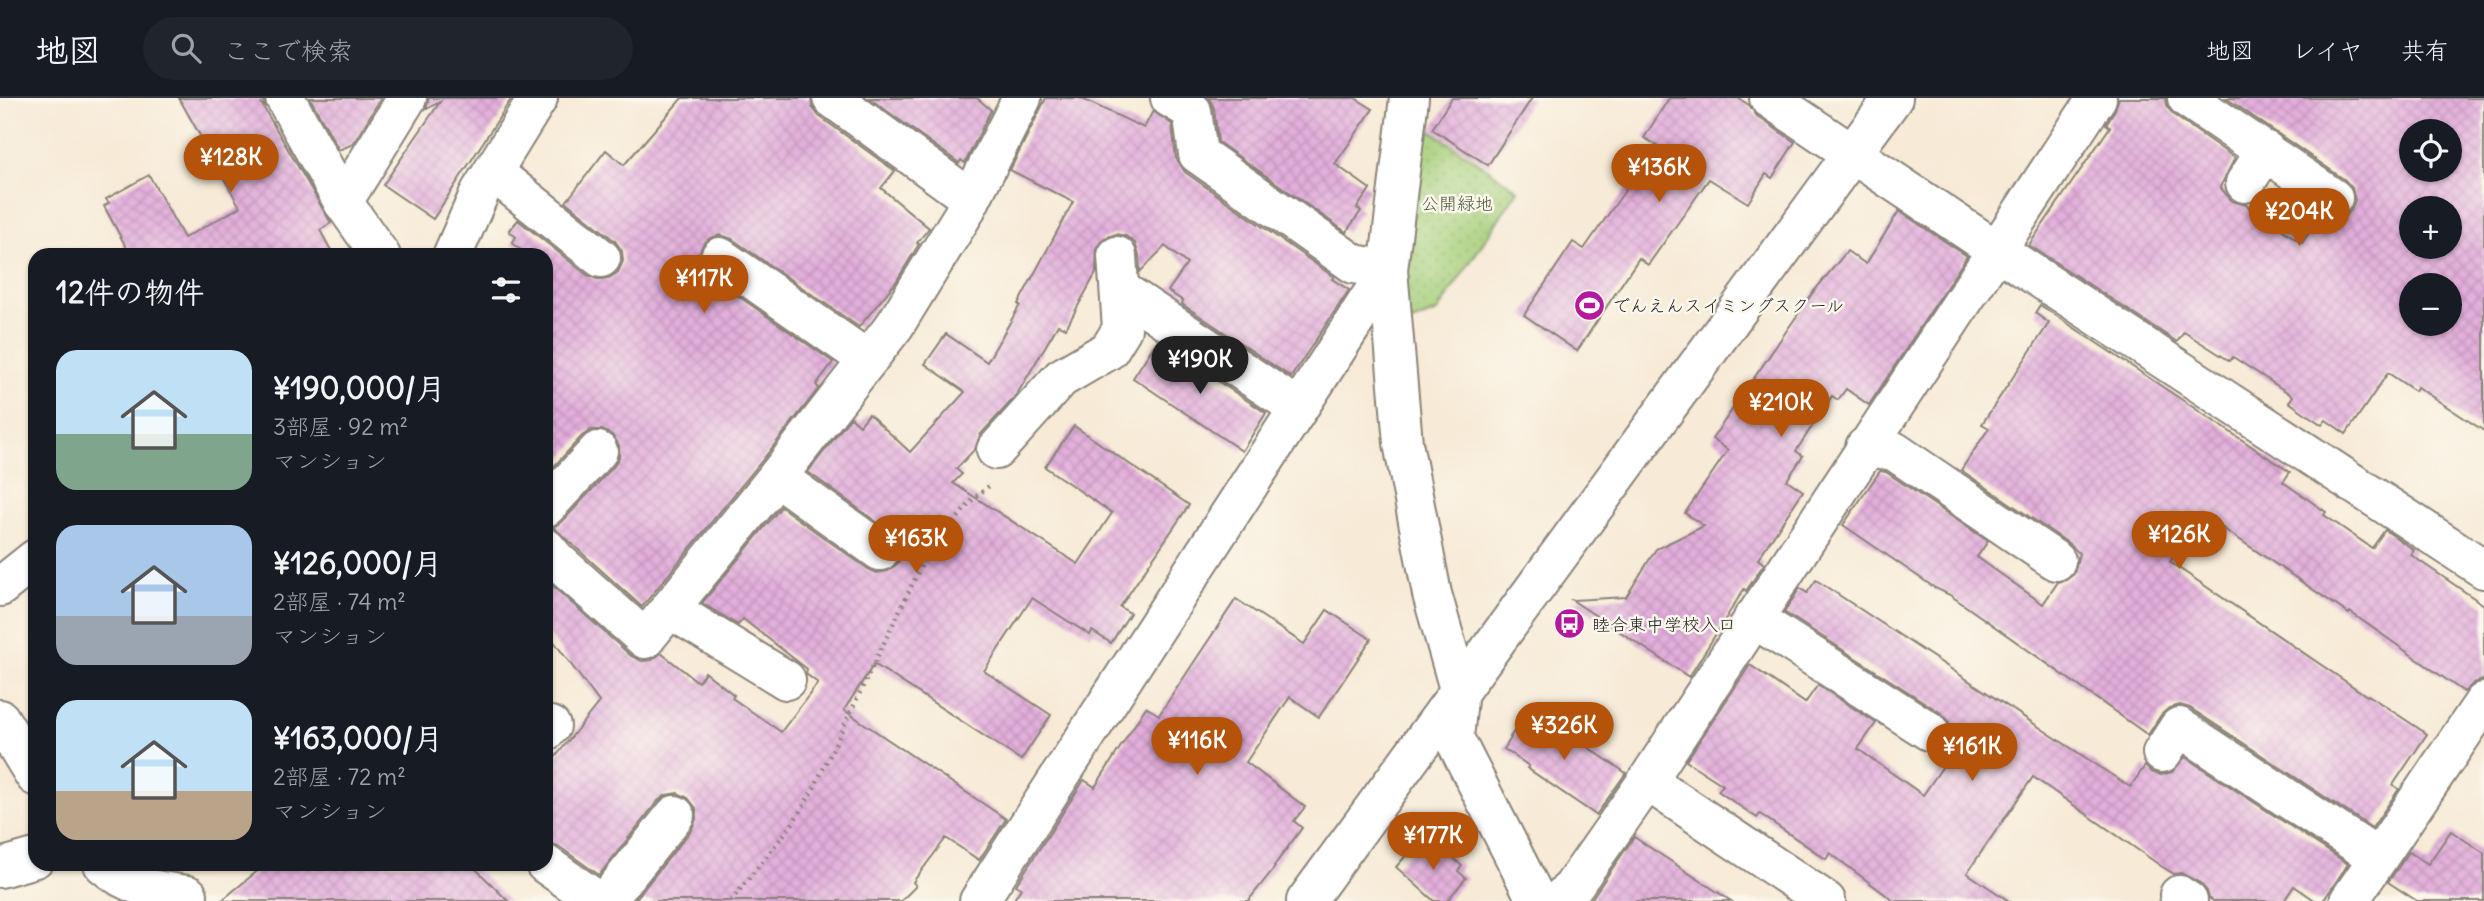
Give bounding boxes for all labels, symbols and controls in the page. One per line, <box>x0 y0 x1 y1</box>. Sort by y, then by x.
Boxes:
search box <box>143 17 633 80</box>
text: 地図 <box>35 29 101 71</box>
icon: search <box>167 29 205 67</box>
text: ここで検索 <box>223 34 353 67</box>
text: 地図 <box>2206 35 2254 65</box>
text: レイヤ <box>2292 35 2363 65</box>
text: 共有 <box>2401 35 2449 65</box>
map controls <box>2399 119 2462 336</box>
button: locate <box>2399 119 2462 182</box>
pin: ¥128K <box>182 134 280 194</box>
text: ¥128K <box>200 142 262 171</box>
pin: ¥136K <box>1610 144 1708 204</box>
text: ¥136K <box>1627 152 1691 181</box>
pin: ¥204K <box>2250 188 2348 248</box>
park label: 公開緑地 <box>1421 192 1493 215</box>
text: ¥204K <box>2265 196 2333 225</box>
button: + <box>2399 196 2462 259</box>
pin: ¥117K <box>655 256 753 315</box>
text: ¥117K <box>675 263 733 292</box>
icon: filters <box>487 271 525 309</box>
text: 12件の物件 <box>56 273 204 311</box>
button: − <box>2399 273 2462 336</box>
sports icon: でんえんスイミングスクール <box>1572 288 1606 322</box>
place label: でんえんスイミングスクール <box>1612 294 1844 317</box>
pin: ¥190K <box>1151 336 1249 396</box>
text: ¥190K <box>1167 344 1233 373</box>
text: ¥190,000/月 <box>273 369 446 407</box>
icon: home <box>112 378 196 462</box>
pin: ¥210K <box>1732 380 1830 439</box>
text: ¥210K <box>1749 387 1813 416</box>
text: 3部屋 · 92 m² <box>273 412 408 441</box>
text: マンション <box>273 446 387 475</box>
pin: ¥126K <box>2130 512 2228 571</box>
pin: ¥163K <box>867 516 965 575</box>
text: ¥126K <box>2148 519 2210 548</box>
text: ¥163K <box>884 523 948 552</box>
text: ¥126,000/月 <box>273 544 442 582</box>
icon: home <box>112 553 196 637</box>
text: 2部屋 · 74 m² <box>273 587 406 616</box>
bus stop icon: 睦合東中学校入口 <box>1552 607 1586 641</box>
place label: 睦合東中学校入口 <box>1592 613 1736 636</box>
text: マンション <box>273 621 387 650</box>
pin: ¥326K <box>1515 702 1613 762</box>
text: ¥326K <box>1531 710 1597 739</box>
pin: ¥116K <box>1148 718 1246 777</box>
text: ¥163,000/月 <box>273 719 443 757</box>
pin: ¥161K <box>1923 724 2021 783</box>
text: ¥116K <box>1167 725 1227 754</box>
icon: home <box>112 728 196 812</box>
text: ¥161K <box>1942 731 2002 760</box>
text: 2部屋 · 72 m² <box>273 762 406 791</box>
text: マンション <box>273 796 387 825</box>
pin: ¥177K <box>1384 812 1482 872</box>
text: ¥177K <box>1403 820 1463 849</box>

